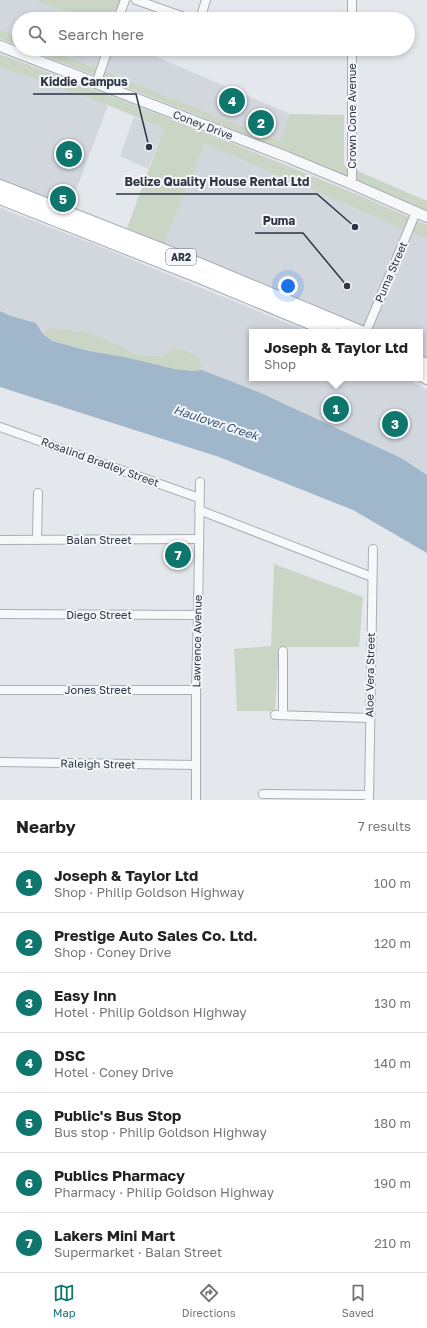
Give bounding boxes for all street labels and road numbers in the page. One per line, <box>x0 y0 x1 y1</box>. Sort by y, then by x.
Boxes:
street label: Crown Cone Avenue <box>345 63 358 169</box>
street label: Coney Drive <box>171 107 235 142</box>
street label: Puma Street <box>372 239 409 304</box>
road number: AR2 <box>166 249 196 265</box>
street label: Rosalind Bradley Street <box>40 434 161 489</box>
street label: Balan Street <box>66 533 132 546</box>
street label: Lawrence Avenue <box>189 595 204 687</box>
street label: Diego Street <box>66 608 132 621</box>
street label: Aloe Vera Street <box>362 632 377 718</box>
street label: Jones Street <box>65 683 132 696</box>
street label: Raleigh Street <box>60 756 136 771</box>

